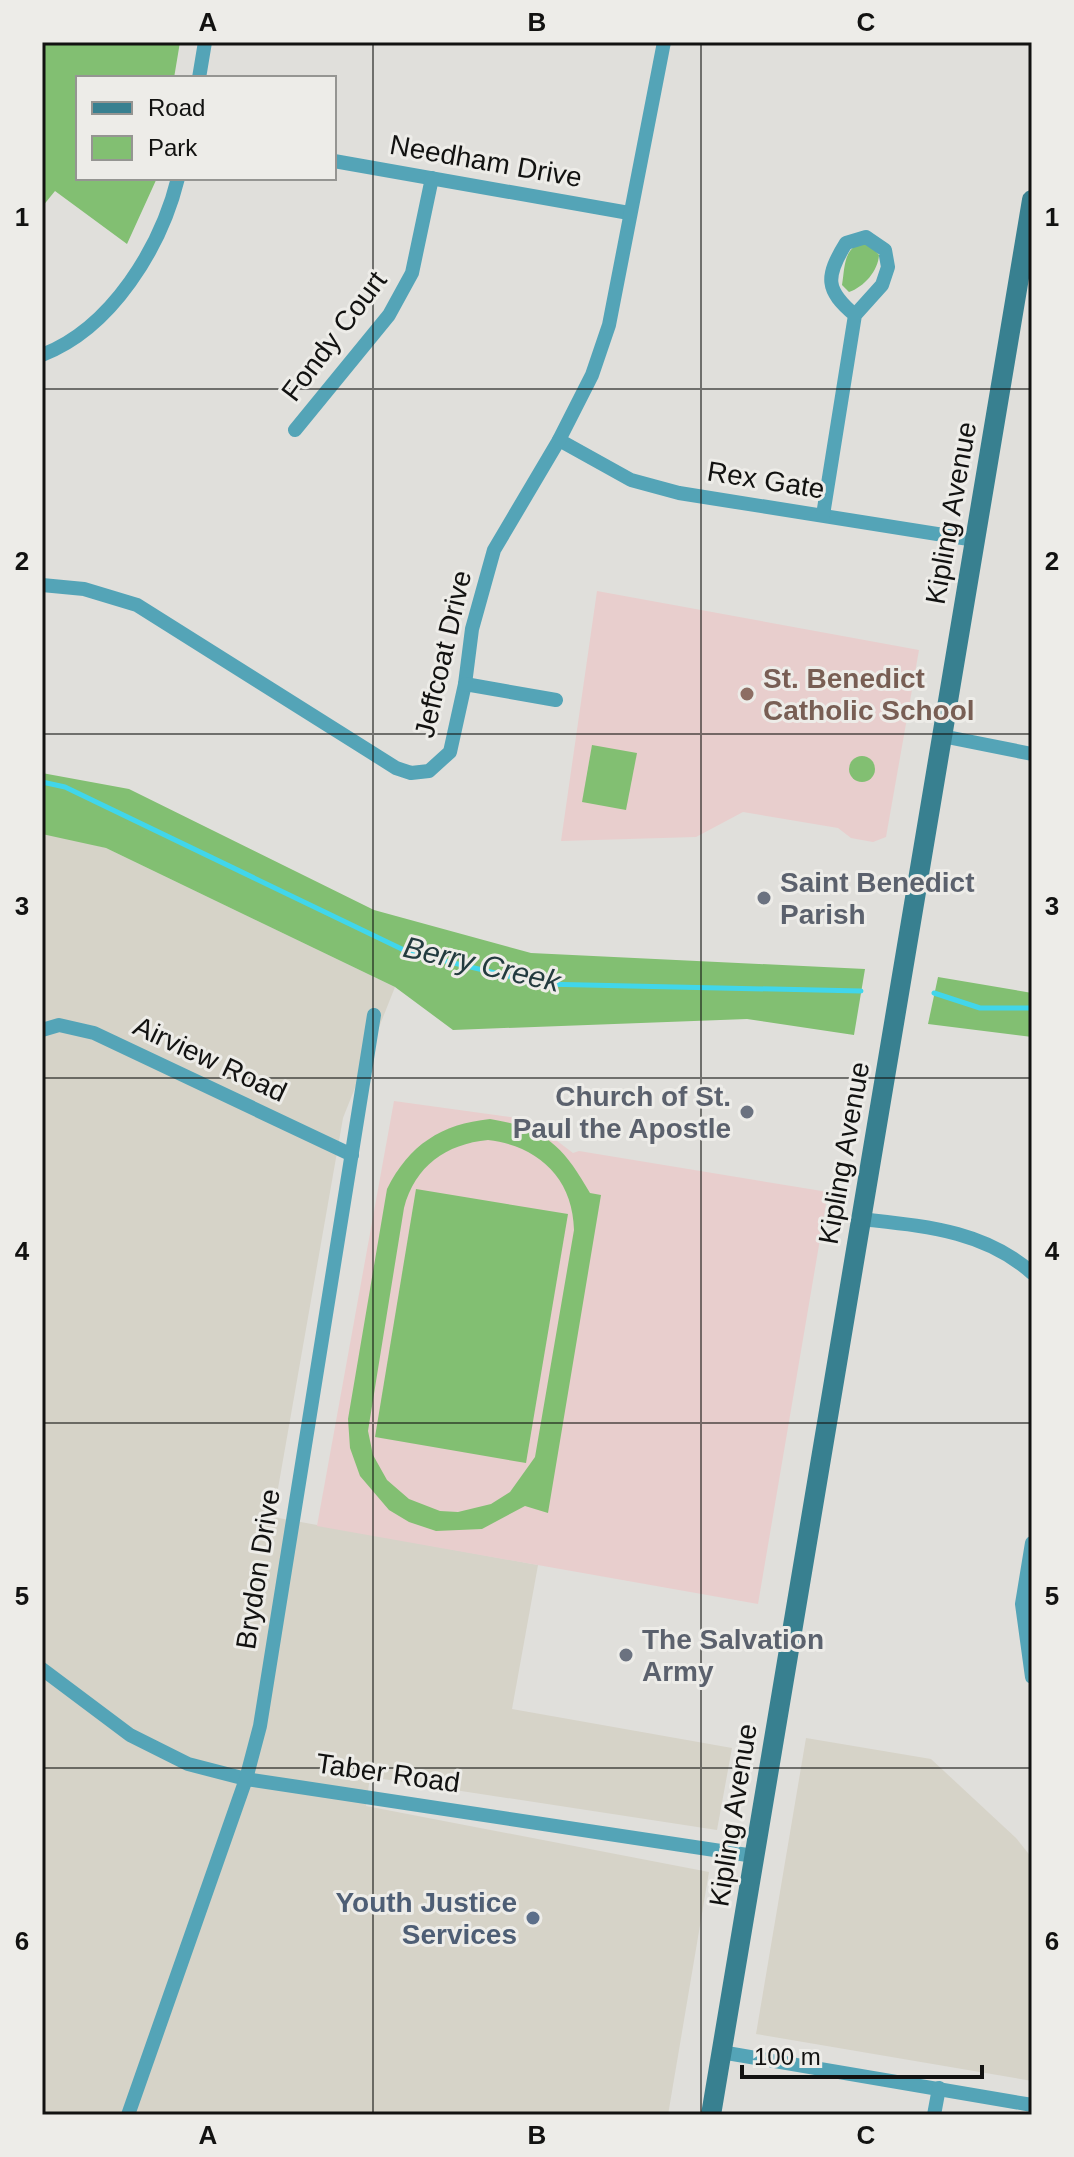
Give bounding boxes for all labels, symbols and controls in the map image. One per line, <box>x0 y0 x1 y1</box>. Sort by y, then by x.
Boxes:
text: A <box>199 7 218 37</box>
text: B <box>528 7 546 37</box>
text: C <box>857 7 876 37</box>
legend <box>76 76 336 180</box>
text: Road <box>148 94 205 121</box>
street label: Needham Drive <box>388 129 584 193</box>
text: Park <box>148 134 198 161</box>
text: 1 <box>15 202 29 232</box>
text: 1 <box>1045 202 1059 232</box>
street label: Fondy Court <box>275 265 393 407</box>
street label: Kipling Avenue <box>920 419 982 607</box>
street label: Rex Gate <box>705 455 827 505</box>
text: 2 <box>15 546 29 576</box>
text: 2 <box>1045 546 1059 576</box>
street label: Jeffcoat Drive <box>409 567 477 741</box>
place label: St. Benedict Catholic School <box>763 663 975 726</box>
marker: St. Benedict Catholic School <box>738 685 756 703</box>
place label: Saint Benedict Parish <box>780 867 974 930</box>
marker: Saint Benedict Parish <box>755 889 773 907</box>
text: 3 <box>15 891 29 921</box>
text: 3 <box>1045 891 1059 921</box>
water label: Berry Creek <box>400 930 566 999</box>
street label: Airview Road <box>129 1010 291 1108</box>
street label: Kipling Avenue <box>813 1059 875 1247</box>
place label: Church of St. Paul the Apostle <box>513 1081 731 1144</box>
marker: Church of St. Paul the Apostle <box>738 1103 756 1121</box>
text: 4 <box>15 1236 30 1266</box>
text: 4 <box>1045 1236 1060 1266</box>
street label: Brydon Drive <box>230 1487 286 1651</box>
text: 5 <box>15 1581 29 1611</box>
text: 5 <box>1045 1581 1059 1611</box>
place label: The Salvation Army <box>642 1624 824 1687</box>
marker: The Salvation Army <box>617 1646 635 1664</box>
street label: Kipling Avenue <box>703 1721 763 1909</box>
street label: Taber Road <box>314 1748 462 1798</box>
place label: Youth Justice Services <box>335 1887 517 1950</box>
marker: Youth Justice Services <box>524 1909 542 1927</box>
text: 6 <box>15 1926 29 1956</box>
text: 6 <box>1045 1926 1059 1956</box>
scale bar <box>742 2029 982 2079</box>
text: 100 m <box>754 2043 821 2070</box>
text: A <box>199 2120 218 2150</box>
text: B <box>528 2120 546 2150</box>
text: C <box>857 2120 876 2150</box>

